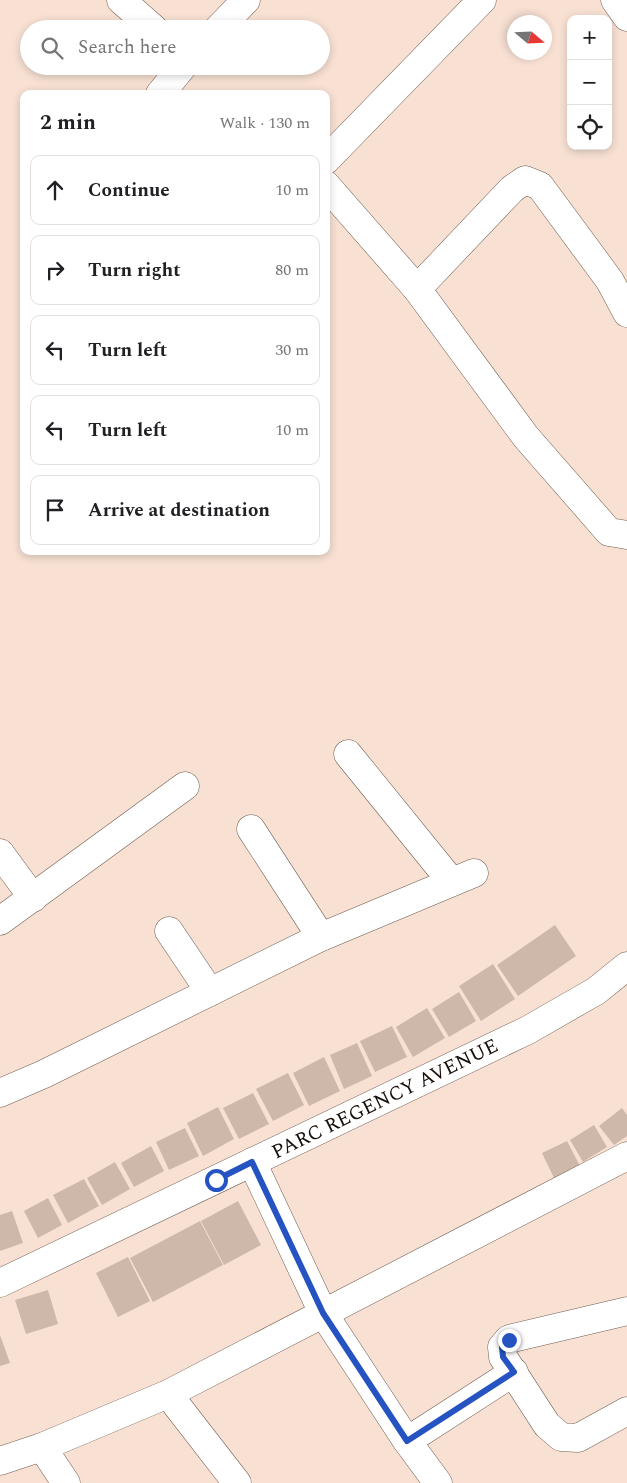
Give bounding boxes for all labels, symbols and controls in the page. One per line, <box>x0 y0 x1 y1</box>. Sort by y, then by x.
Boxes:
north arrow <box>507 15 552 60</box>
map controls <box>567 15 612 150</box>
button: + <box>567 15 612 60</box>
search box <box>20 20 330 75</box>
text: Search here <box>78 33 177 62</box>
icon: search <box>38 34 66 62</box>
button: − <box>567 60 612 105</box>
button: locate <box>567 105 612 150</box>
text: 2 min <box>40 107 96 139</box>
text: Walk · 130 m <box>219 111 310 135</box>
icon: ahead <box>41 176 69 204</box>
text: Continue <box>88 176 170 205</box>
text: 10 m <box>275 178 309 202</box>
icon: right <box>41 256 69 284</box>
text: Turn right <box>88 256 181 285</box>
text: 80 m <box>275 258 309 282</box>
icon: left <box>41 336 69 364</box>
text: Turn left <box>88 336 167 365</box>
text: 30 m <box>275 338 309 362</box>
icon: left <box>41 416 69 444</box>
text: Turn left <box>88 416 167 445</box>
text: 10 m <box>275 418 309 442</box>
icon: arrive <box>41 496 69 524</box>
text: Arrive at destination <box>88 496 270 525</box>
street label: PARC REGENCY AVENUE <box>266 1031 504 1167</box>
route start <box>205 1169 228 1192</box>
route end <box>498 1329 521 1352</box>

